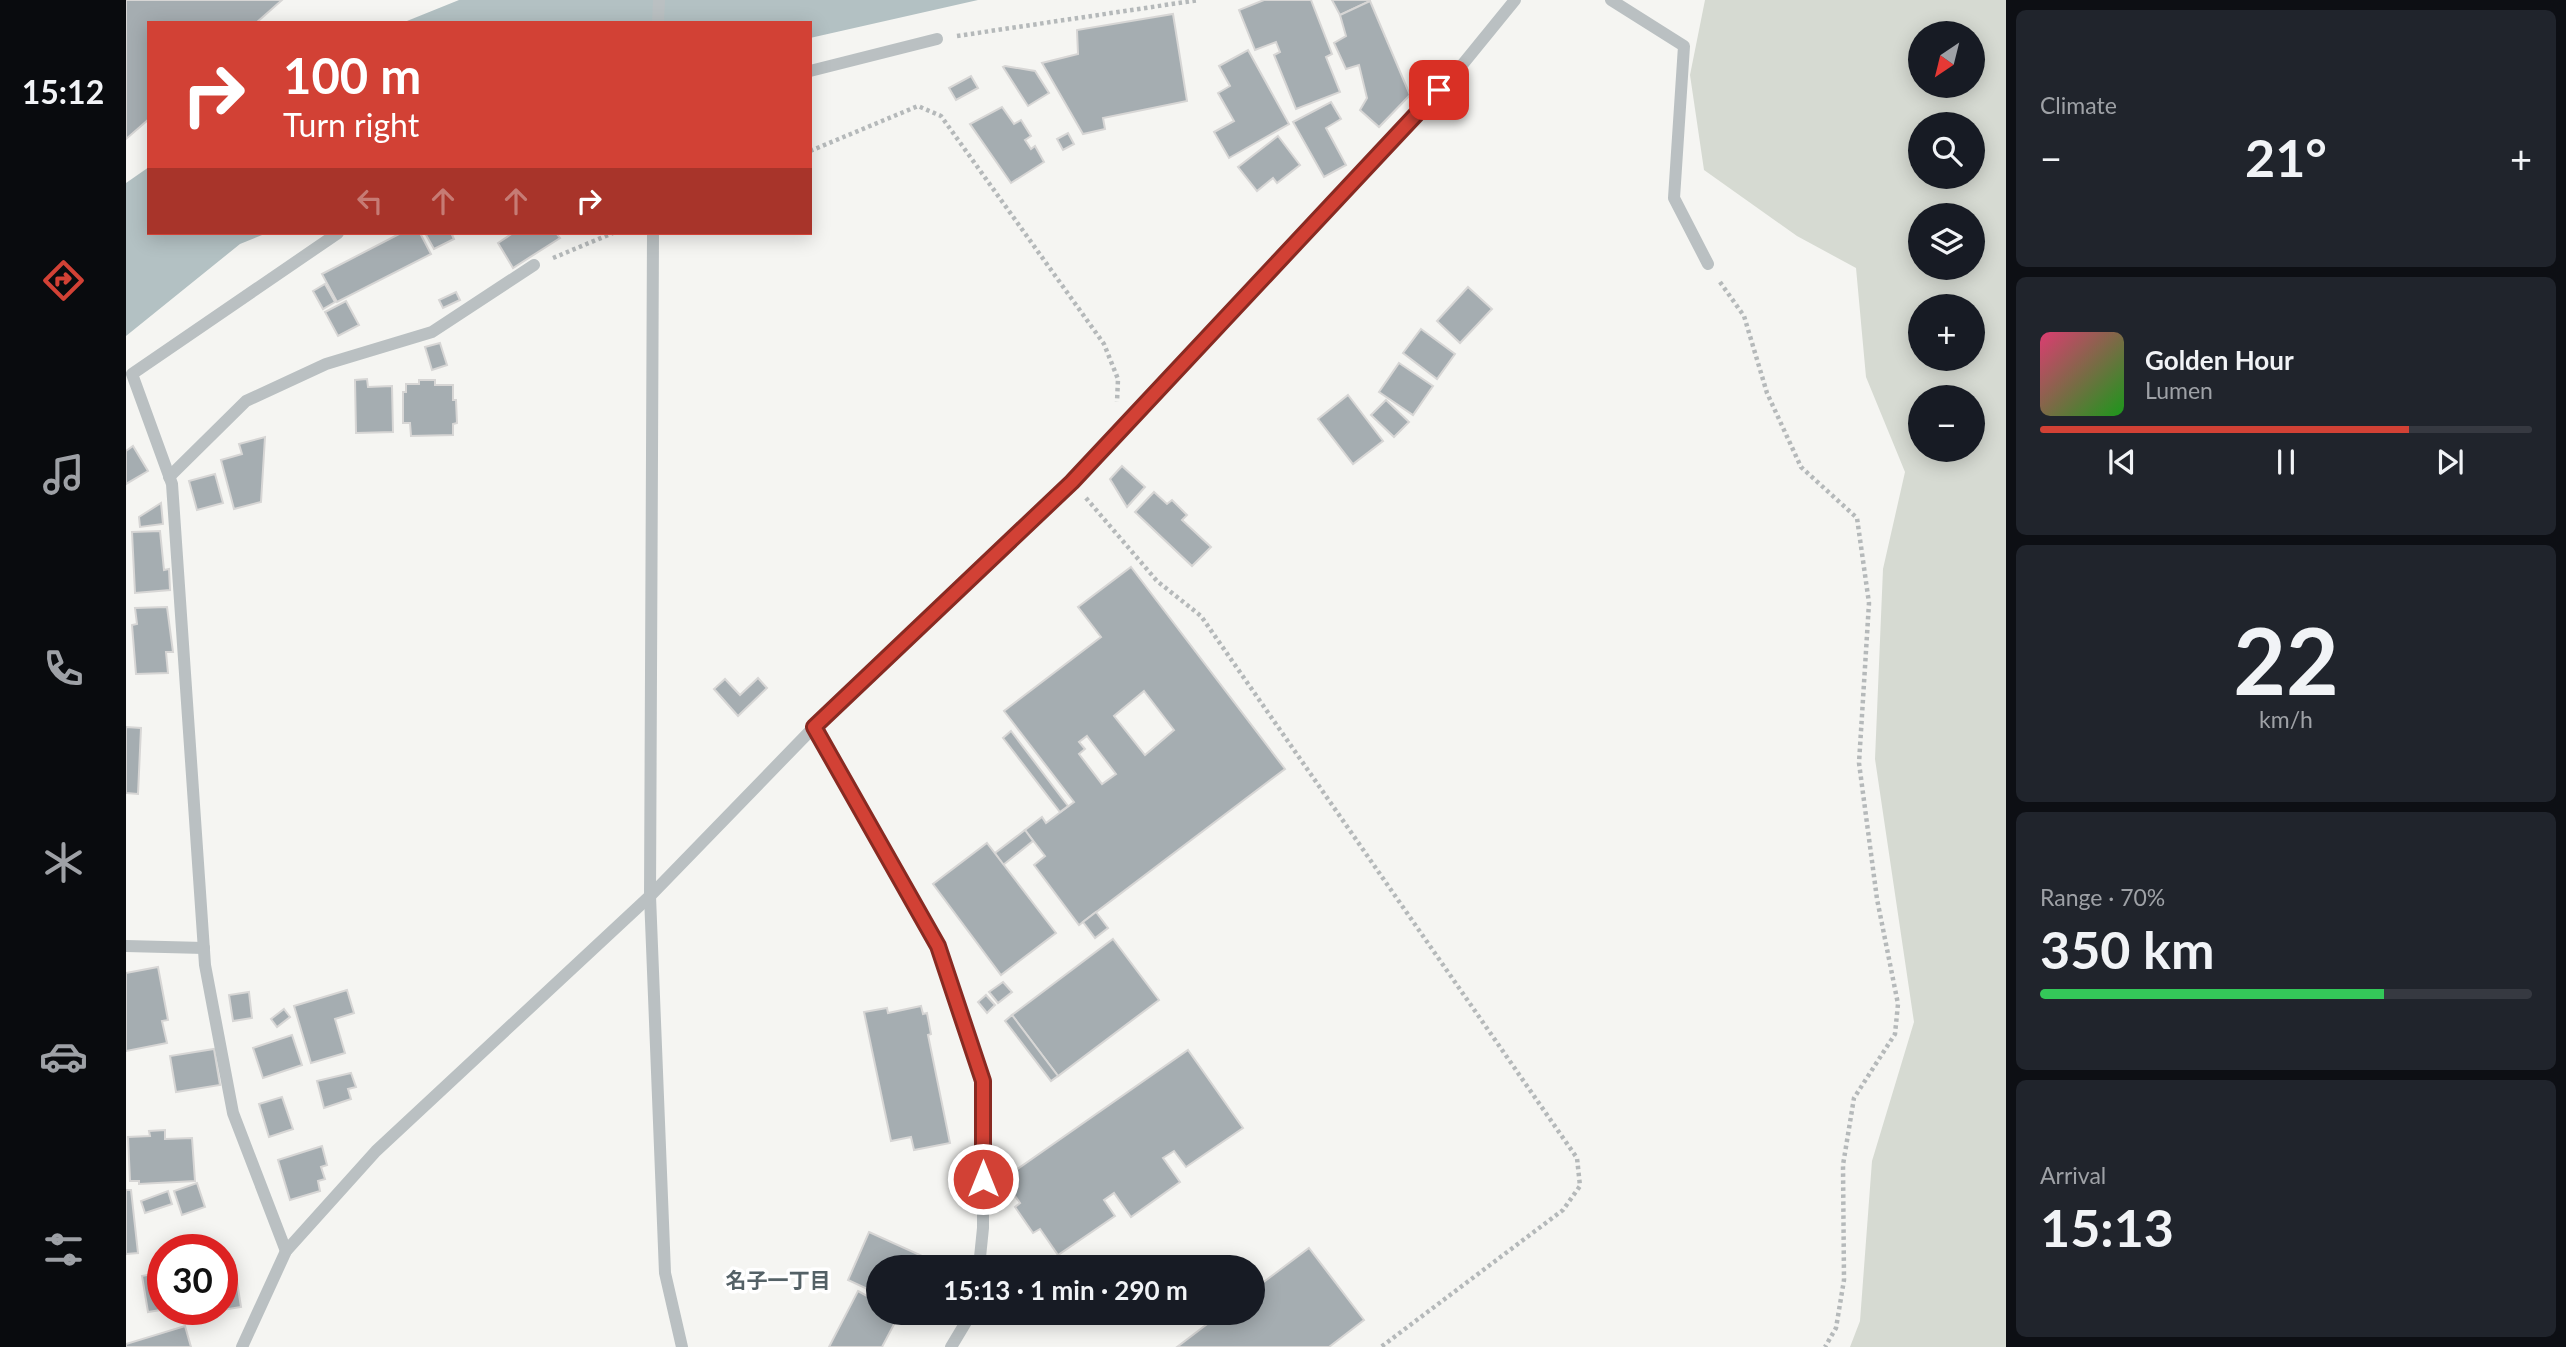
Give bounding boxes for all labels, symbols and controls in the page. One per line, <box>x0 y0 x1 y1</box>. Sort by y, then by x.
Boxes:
north arrow <box>1908 21 1984 98</box>
map controls <box>1908 21 1985 462</box>
text: 100 m <box>283 46 421 104</box>
icon: right <box>168 49 259 140</box>
pin <box>1409 60 1469 120</box>
icon: arrive <box>1420 71 1458 109</box>
text: 15:12 <box>22 72 104 111</box>
text: Climate <box>2040 91 2117 119</box>
text: Turn right <box>283 105 419 144</box>
button: search <box>1908 112 1985 189</box>
text: 21° <box>2245 126 2327 188</box>
text: − <box>2040 135 2062 181</box>
text: + <box>2510 135 2532 181</box>
icon: left <box>351 182 389 220</box>
icon: ahead <box>424 182 462 220</box>
icon: ahead <box>497 182 535 220</box>
icon: right <box>570 182 608 220</box>
button: layers <box>1908 203 1985 280</box>
icon: directions <box>39 256 88 305</box>
button: + <box>1908 294 1985 371</box>
text: Golden Hour <box>2145 344 2294 376</box>
text: Lumen <box>2145 376 2213 404</box>
button: − <box>1908 385 1985 462</box>
icon: previous <box>2103 443 2141 481</box>
icon: pause <box>2267 443 2305 481</box>
icon: next <box>2431 443 2469 481</box>
icon: music <box>39 450 88 499</box>
text: 22 <box>2233 605 2339 714</box>
icon: phone <box>39 644 88 693</box>
text: km/h <box>2259 705 2313 733</box>
icon: climate <box>39 838 88 887</box>
text: Range · 70% <box>2040 883 2165 911</box>
text: 350 km <box>2040 918 2214 980</box>
icon: car <box>39 1032 88 1081</box>
position arrow <box>946 1142 1020 1216</box>
text: Arrival <box>2040 1161 2106 1189</box>
text: 15:13 <box>2040 1196 2174 1258</box>
icon: filters <box>39 1225 88 1274</box>
speed limit sign: 30 <box>147 1234 238 1325</box>
district label: 名子一丁目 <box>726 1267 831 1292</box>
text: 15:13 · 1 min · 290 m <box>943 1274 1188 1306</box>

